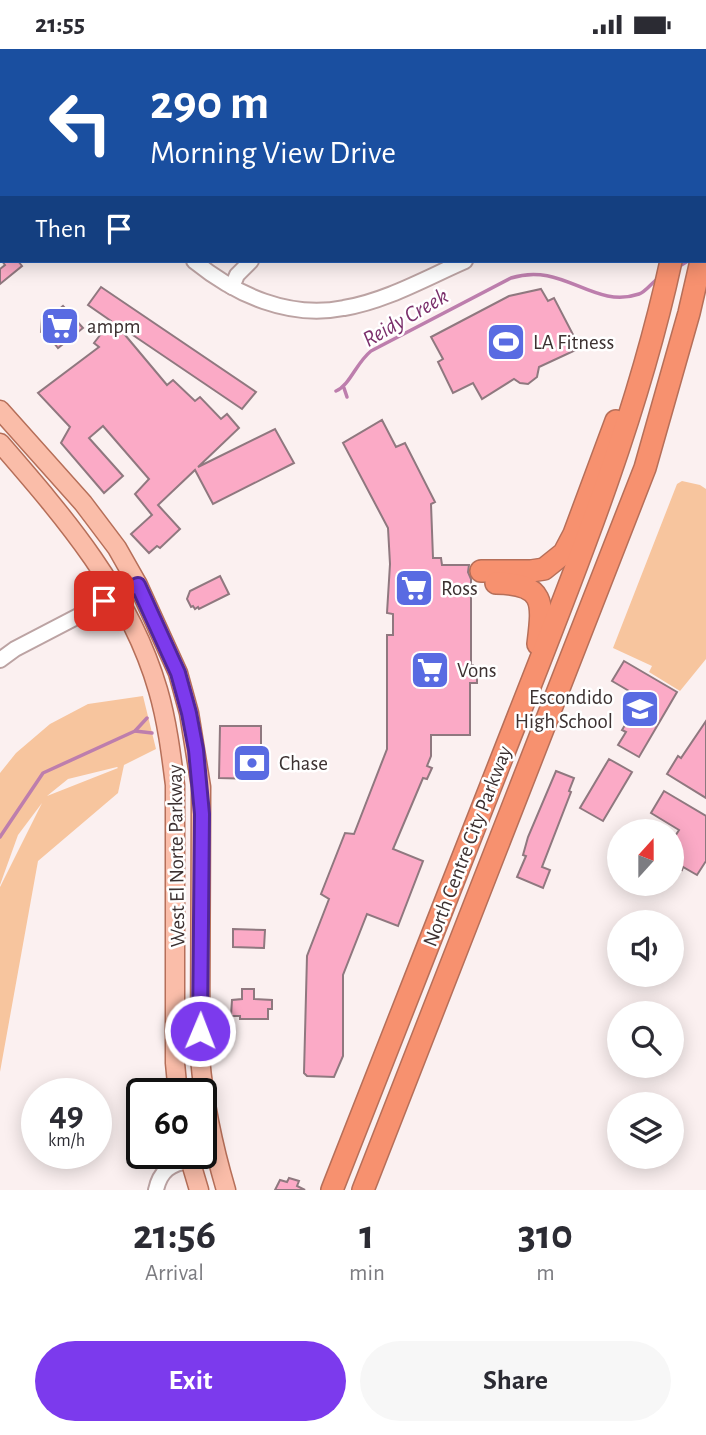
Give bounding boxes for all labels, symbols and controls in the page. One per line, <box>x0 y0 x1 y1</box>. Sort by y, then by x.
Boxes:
text: 21:55 <box>35 11 85 37</box>
icon: left <box>35 77 126 168</box>
text: 290 m <box>150 79 269 128</box>
text: Morning View Drive <box>150 137 396 169</box>
icon: arrive <box>100 210 138 248</box>
text: Then <box>35 216 86 242</box>
water label: Reidy Creek <box>359 285 453 352</box>
supermarket icon: ampm <box>39 305 81 347</box>
place label: ampm <box>87 316 141 337</box>
sports icon: LA Fitness <box>485 321 527 363</box>
place label: LA Fitness <box>533 332 614 353</box>
supermarket icon: Ross <box>393 567 435 609</box>
pin <box>74 571 134 631</box>
place label: Ross <box>441 578 478 599</box>
icon: arrive <box>85 582 123 620</box>
supermarket icon: Vons <box>409 649 451 691</box>
place label: Vons <box>457 660 497 681</box>
place label: Escondido High School <box>515 687 613 732</box>
school or university icon: Escondido High School <box>619 688 661 730</box>
bank icon: Chase <box>231 742 273 784</box>
street label: North Centre City Parkway <box>419 743 515 949</box>
place label: Chase <box>279 753 328 774</box>
street label: West El Norte Parkway <box>164 764 189 948</box>
north arrow <box>607 819 684 896</box>
map controls <box>607 819 684 1169</box>
button: sound <box>607 910 684 987</box>
position arrow <box>163 994 237 1068</box>
button: search <box>607 1001 684 1078</box>
speed limit sign: 60 <box>126 1078 217 1169</box>
button: layers <box>607 1092 684 1169</box>
text: 49 <box>49 1097 84 1132</box>
text: km/h <box>48 1132 85 1150</box>
text: 21:56 <box>133 1214 216 1256</box>
text: 1 <box>359 1214 374 1256</box>
text: 310 <box>518 1214 573 1256</box>
text: Arrival <box>145 1262 204 1285</box>
text: min <box>349 1262 385 1285</box>
text: m <box>536 1262 555 1285</box>
button: Exit <box>35 1341 346 1421</box>
button: Share <box>360 1341 671 1421</box>

